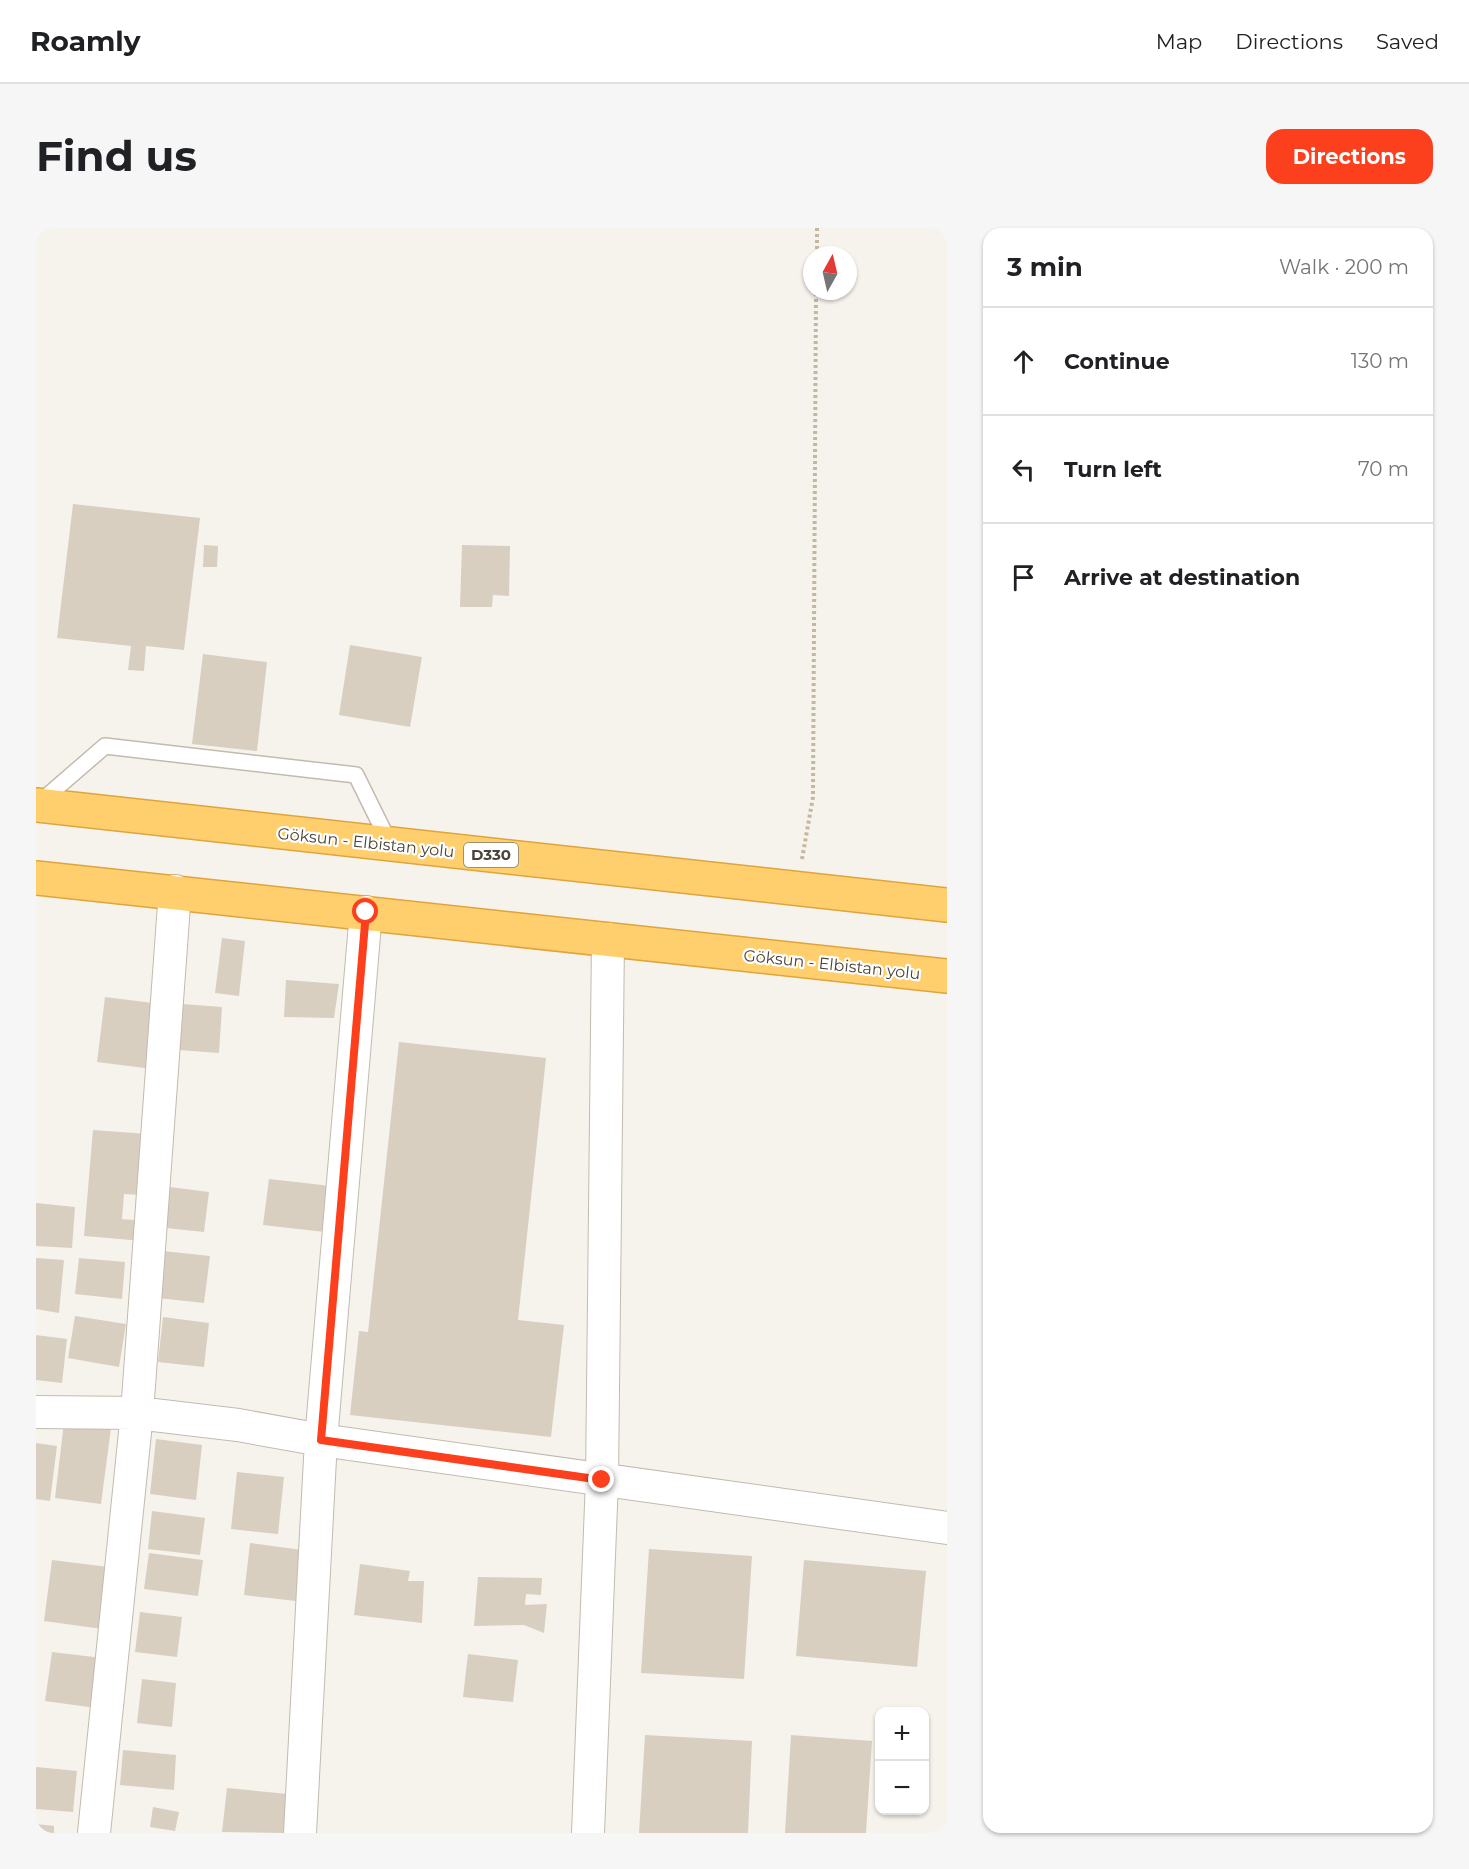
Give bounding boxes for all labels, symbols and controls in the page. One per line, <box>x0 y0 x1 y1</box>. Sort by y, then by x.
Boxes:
text: Roamly <box>30 24 140 58</box>
text: Map <box>1156 29 1202 54</box>
text: Directions <box>1235 29 1343 54</box>
text: Saved <box>1376 29 1439 54</box>
button: Directions <box>1266 129 1433 184</box>
text: Find us <box>36 130 197 182</box>
north arrow <box>803 246 857 300</box>
text: 3 min <box>1007 251 1083 283</box>
text: Walk · 200 m <box>1279 255 1409 279</box>
icon: ahead <box>1007 345 1040 378</box>
text: Continue <box>1064 348 1170 375</box>
text: 130 m <box>1351 349 1409 373</box>
icon: left <box>1007 453 1040 486</box>
text: Turn left <box>1064 456 1162 483</box>
text: 70 m <box>1358 457 1409 481</box>
icon: arrive <box>1007 561 1040 594</box>
text: Arrive at destination <box>1064 564 1300 591</box>
street label: Göksun - Elbistan yolu <box>277 824 455 861</box>
road number: D330 <box>464 843 518 867</box>
route start <box>352 898 378 924</box>
street label: Göksun - Elbistan yolu <box>743 946 921 983</box>
route end <box>588 1466 614 1492</box>
map controls <box>875 1707 929 1815</box>
button: + <box>875 1707 929 1761</box>
button: − <box>875 1761 929 1815</box>

